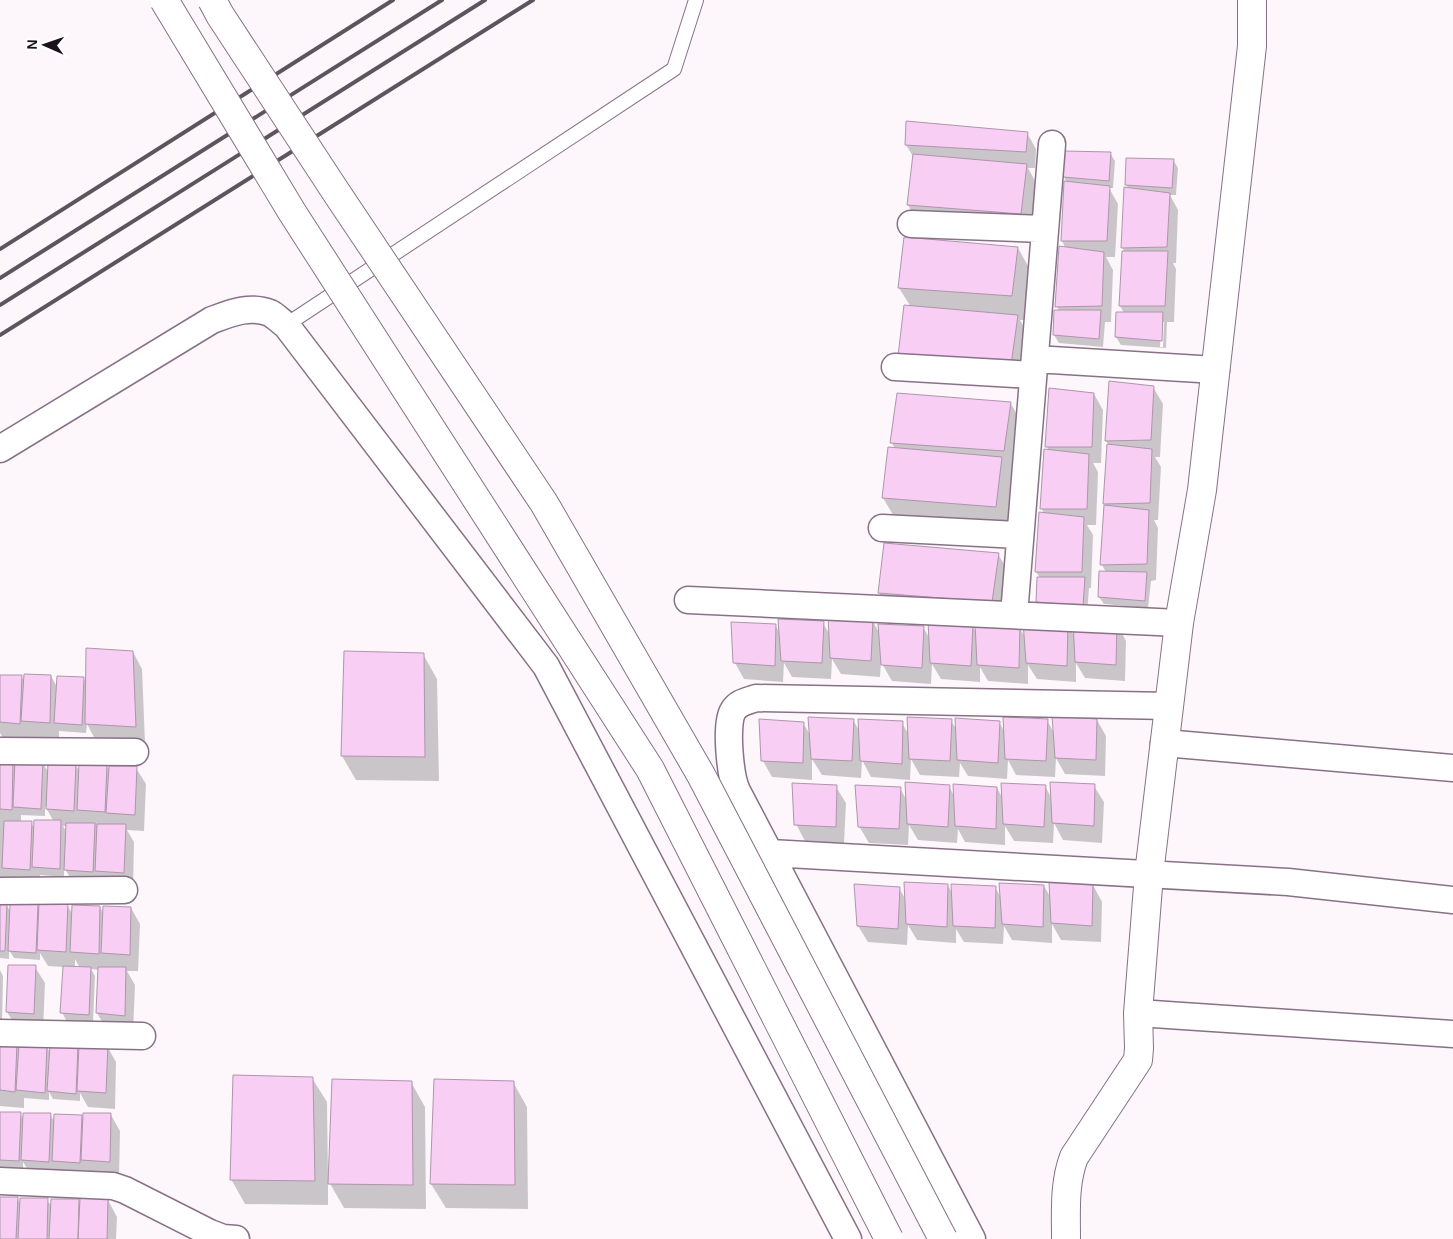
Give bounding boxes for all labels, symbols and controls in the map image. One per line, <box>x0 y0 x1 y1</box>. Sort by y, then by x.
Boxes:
north arrow <box>20 20 70 70</box>
text: N <box>24 39 40 50</box>

